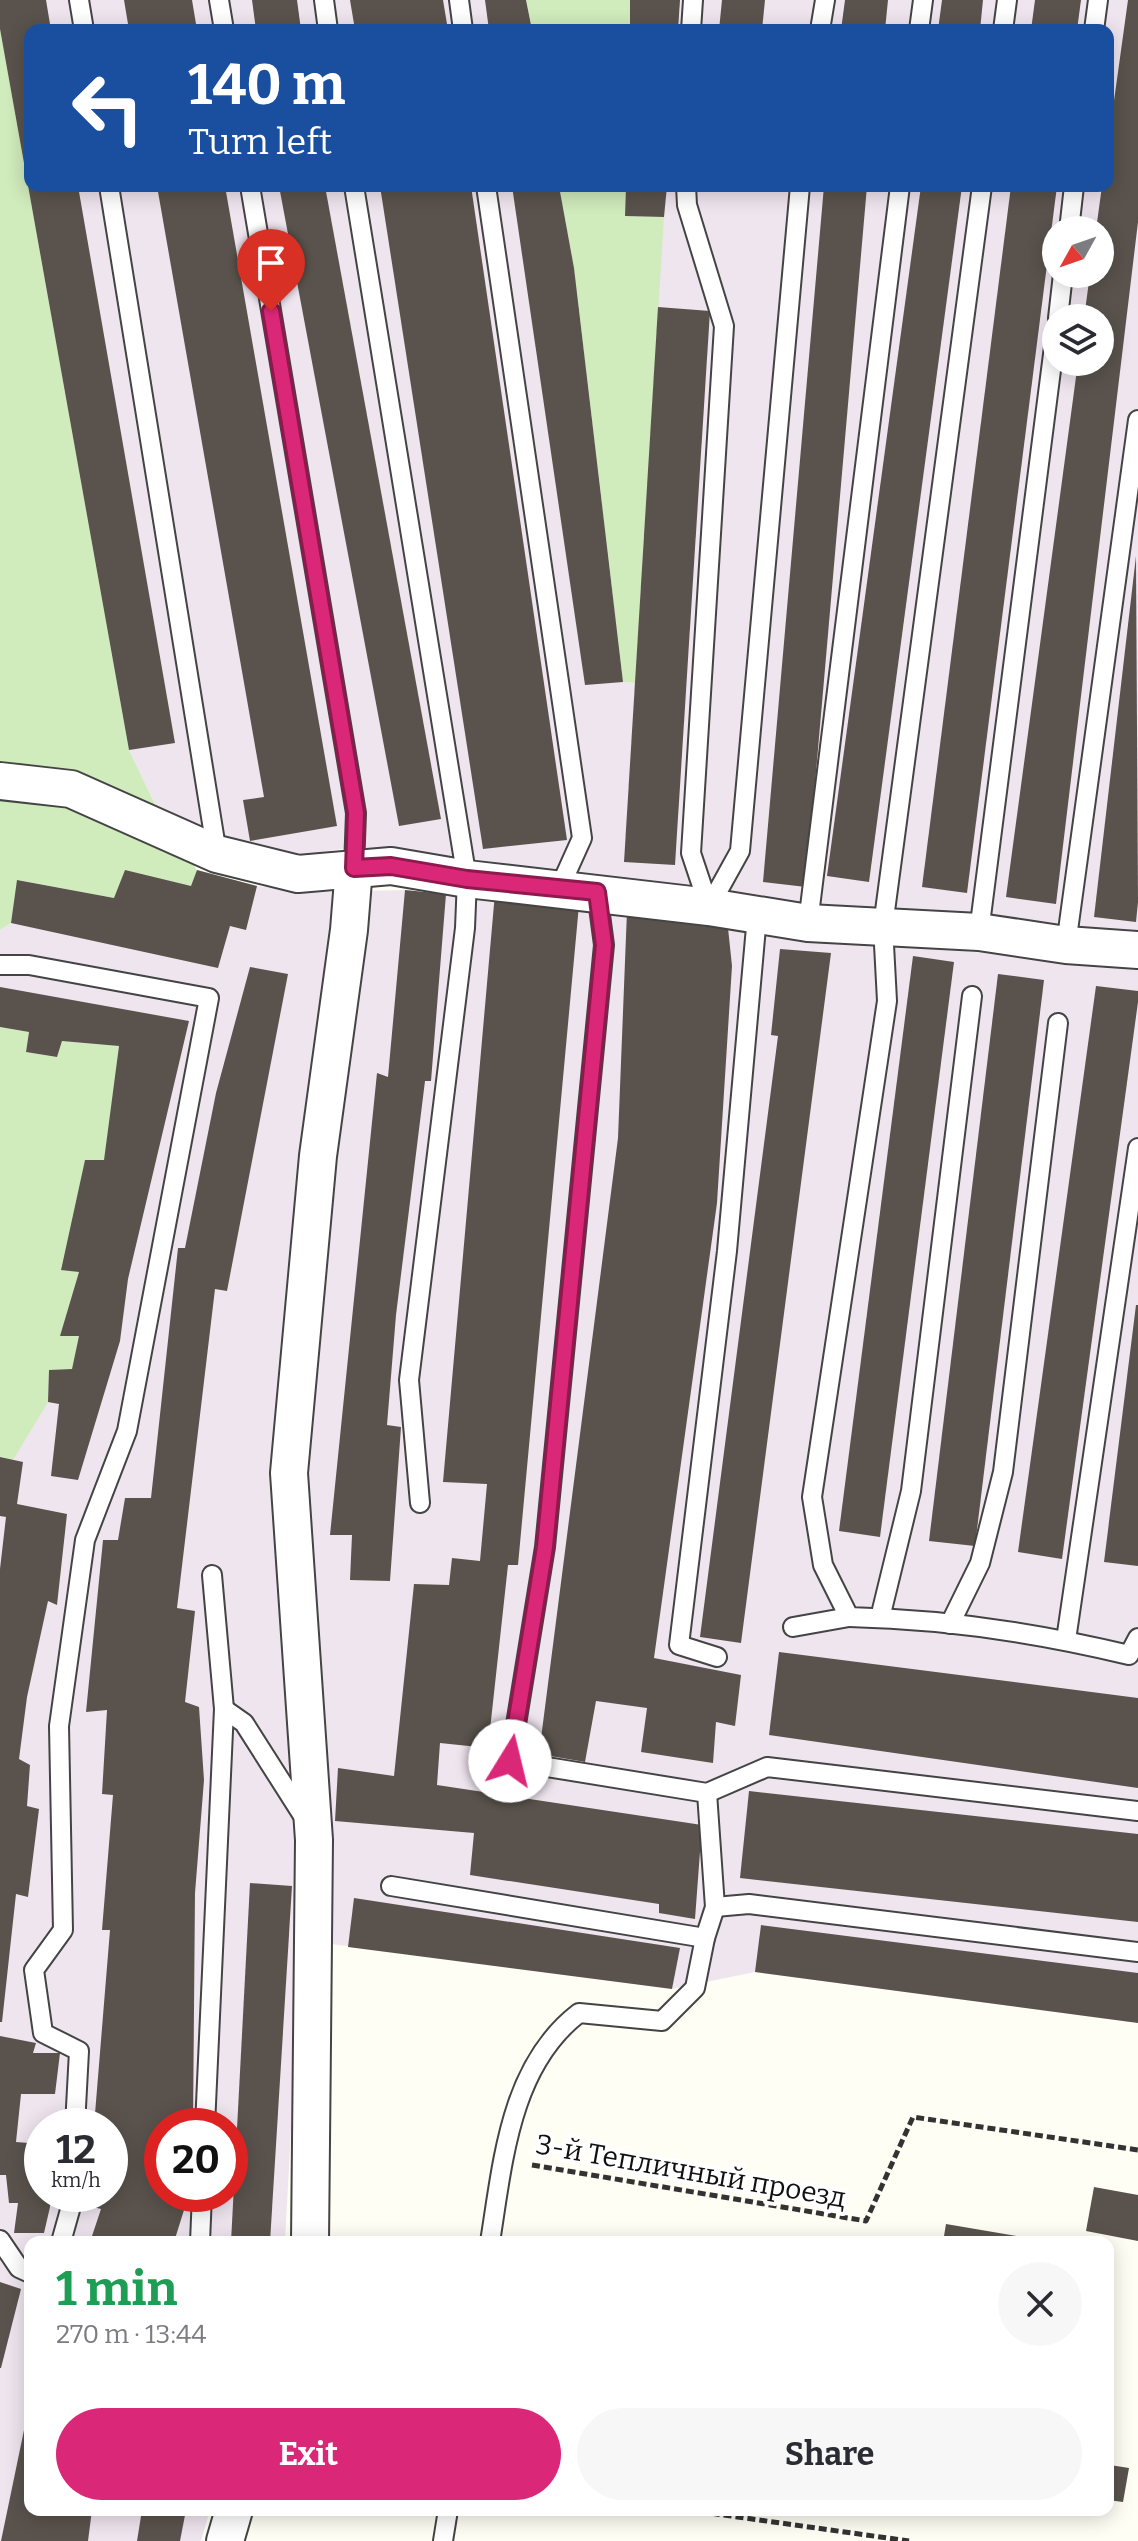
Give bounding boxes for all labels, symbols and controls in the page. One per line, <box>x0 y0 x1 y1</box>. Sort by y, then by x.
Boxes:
text: 140 m <box>188 52 345 119</box>
icon: left <box>56 56 160 160</box>
text: Turn left <box>188 120 332 164</box>
north arrow <box>1042 216 1114 288</box>
map controls <box>1042 216 1114 376</box>
pin <box>237 229 305 311</box>
icon: arrive <box>249 241 293 285</box>
button: layers <box>1042 304 1114 376</box>
position arrow <box>468 1719 552 1803</box>
speed limit sign: 20 <box>144 2108 248 2212</box>
text: 12 <box>56 2126 96 2174</box>
street label: 3-й Тепличный проезд <box>533 2127 849 2215</box>
text: km/h <box>51 2168 101 2192</box>
text: 1 min <box>56 2260 177 2318</box>
button: close <box>998 2262 1082 2346</box>
text: 270 m · 13:44 <box>56 2319 206 2350</box>
button: Exit <box>56 2408 561 2500</box>
button: Share <box>577 2408 1082 2500</box>

